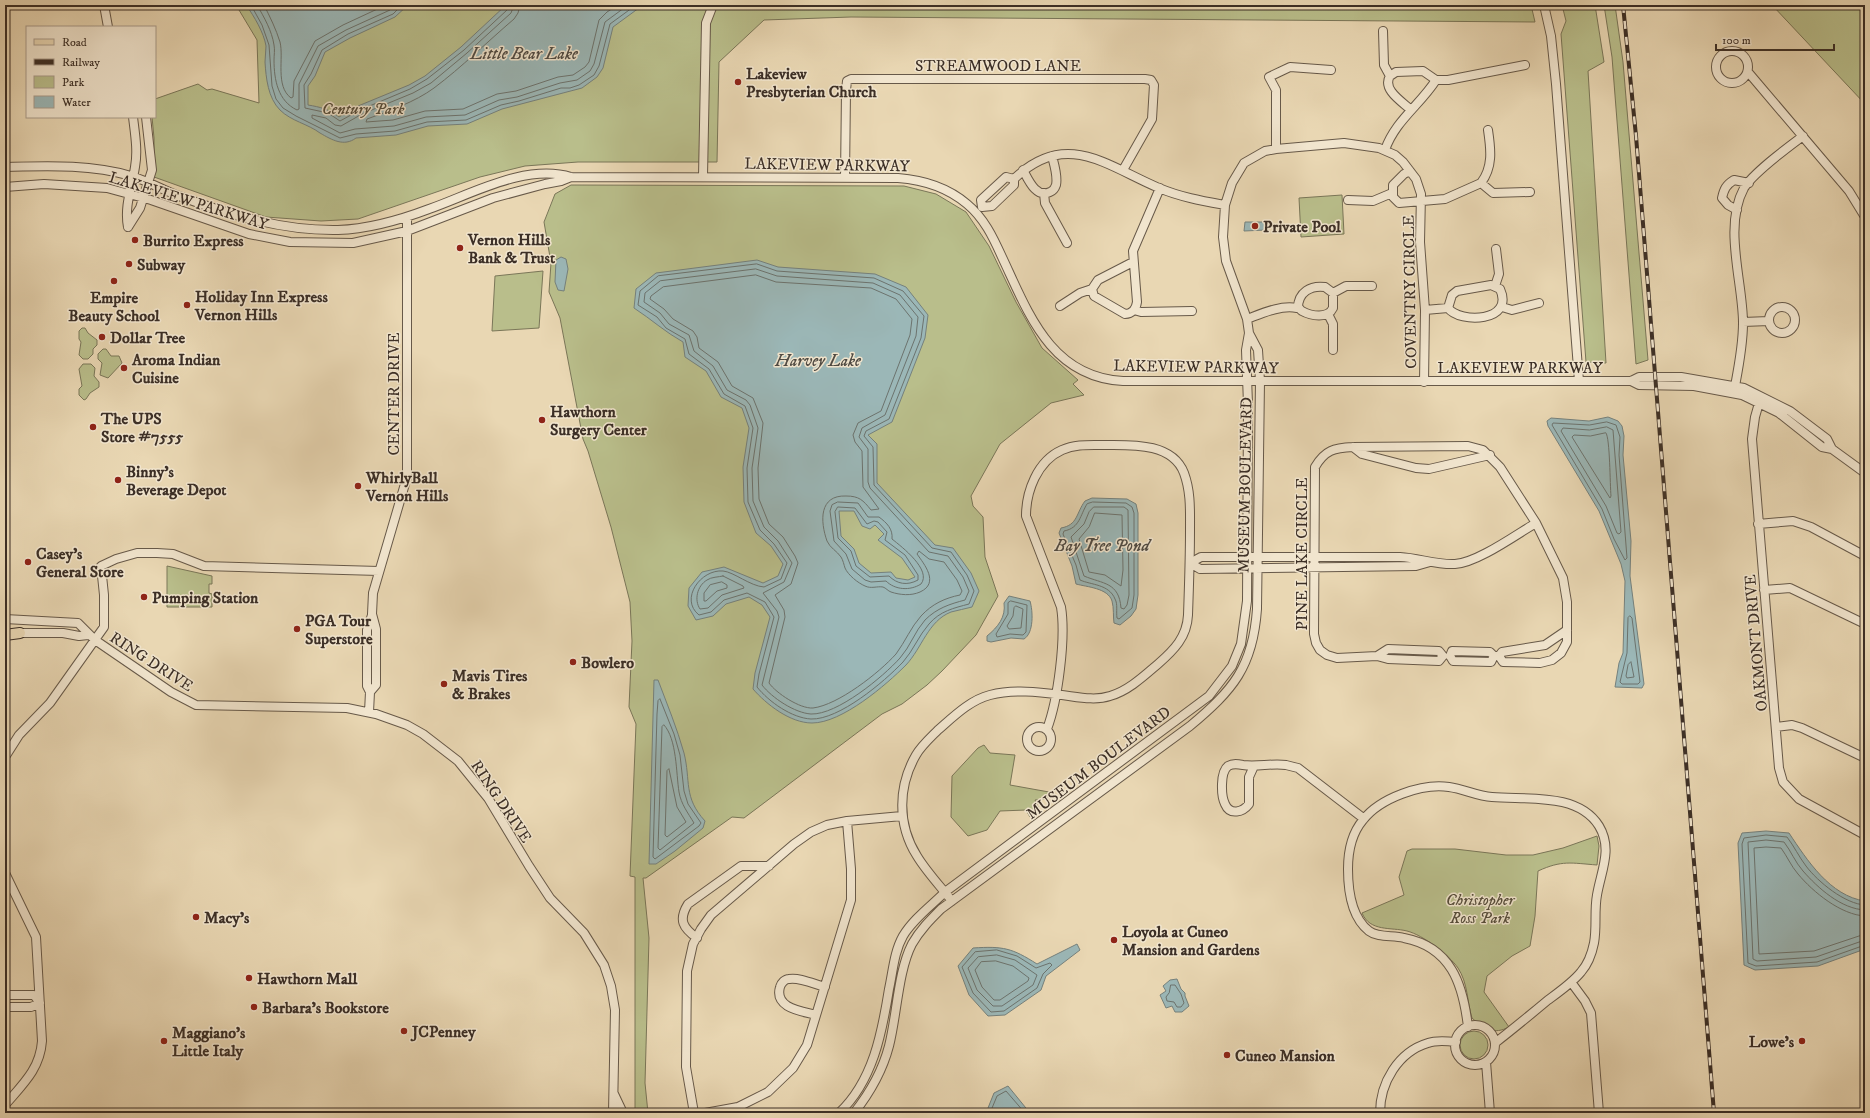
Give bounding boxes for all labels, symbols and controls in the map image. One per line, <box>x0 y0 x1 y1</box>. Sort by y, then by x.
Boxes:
legend <box>26 26 156 118</box>
scale bar <box>1716 26 1834 52</box>
text: 100 m <box>1722 33 1751 48</box>
text: Road <box>62 35 87 50</box>
water label: Little Bear Lake <box>469 43 579 65</box>
text: Railway <box>62 55 100 70</box>
street label: STREAMWOOD LANE <box>915 56 1081 76</box>
place label: Lakeview Presbyterian Church <box>746 64 877 102</box>
text: Park <box>62 75 84 90</box>
marker: Lakeview Presbyterian Church <box>733 77 743 87</box>
text: Water <box>61 95 91 110</box>
park label: Century Park <box>322 99 405 119</box>
street label: LAKEVIEW PARKWAY <box>744 154 911 176</box>
street label: LAKEVIEW PARKWAY <box>107 167 272 235</box>
street label: COVENTRY CIRCLE <box>1399 215 1421 369</box>
place label: Private Pool <box>1263 217 1342 237</box>
marker: Private Pool <box>1250 221 1260 231</box>
place label: Vernon Hills Bank & Trust <box>467 230 556 268</box>
place label: Burrito Express <box>143 231 244 251</box>
marker: Burrito Express <box>130 235 140 245</box>
marker: Vernon Hills Bank & Trust <box>455 243 465 253</box>
place label: Subway <box>137 255 186 275</box>
marker: Subway <box>124 259 134 269</box>
marker: Empire Beauty School <box>109 276 119 286</box>
place label: Holiday Inn Express Vernon Hills <box>194 287 328 325</box>
place label: Empire Beauty School <box>68 288 161 326</box>
marker: Holiday Inn Express Vernon Hills <box>182 300 192 310</box>
place label: Dollar Tree <box>110 328 185 348</box>
marker: Dollar Tree <box>97 332 107 342</box>
street label: CENTER DRIVE <box>384 332 404 456</box>
place label: Aroma Indian Cuisine <box>131 350 221 388</box>
water label: Harvey Lake <box>774 350 862 372</box>
street label: LAKEVIEW PARKWAY <box>1113 356 1280 378</box>
street label: LAKEVIEW PARKWAY <box>1437 358 1604 378</box>
marker: Aroma Indian Cuisine <box>119 363 129 373</box>
street label: MUSEUM BOULEVARD <box>1233 397 1257 573</box>
place label: Hawthorn Surgery Center <box>550 402 648 440</box>
place label: The UPS Store #7555 <box>100 409 183 447</box>
marker: Hawthorn Surgery Center <box>537 415 547 425</box>
marker: The UPS Store #7555 <box>88 422 98 432</box>
place label: Binny's Beverage Depot <box>126 462 227 500</box>
place label: WhirlyBall Vernon Hills <box>365 468 449 506</box>
marker: Binny's Beverage Depot <box>113 475 123 485</box>
street label: PINE LAKE CIRCLE <box>1292 477 1312 631</box>
marker: WhirlyBall Vernon Hills <box>353 481 363 491</box>
water label: Bay Tree Pond <box>1053 535 1152 557</box>
place label: Casey's General Store <box>36 544 124 582</box>
marker: Casey's General Store <box>23 557 33 567</box>
street label: OAKMONT DRIVE <box>1740 574 1772 712</box>
place label: Pumping Station <box>152 588 259 608</box>
marker: Pumping Station <box>139 592 149 602</box>
place label: PGA Tour Superstore <box>305 611 373 649</box>
marker: PGA Tour Superstore <box>292 624 302 634</box>
street label: RING DRIVE <box>106 628 197 696</box>
place label: Bowlero <box>581 653 634 673</box>
marker: Bowlero <box>568 657 578 667</box>
place label: Mavis Tires & Brakes <box>452 666 528 704</box>
marker: Mavis Tires & Brakes <box>439 679 449 689</box>
street label: MUSEUM BOULEVARD <box>1022 702 1175 824</box>
street label: RING DRIVE <box>466 756 536 847</box>
park label: Christopher Ross Park <box>1446 890 1516 928</box>
place label: Macy's <box>204 908 250 928</box>
marker: Macy's <box>191 912 201 922</box>
place label: Loyola at Cuneo Mansion and Gardens <box>1122 922 1260 960</box>
marker: Loyola at Cuneo Mansion and Gardens <box>1109 935 1119 945</box>
place label: Hawthorn Mall <box>257 969 359 989</box>
marker: Hawthorn Mall <box>244 973 254 983</box>
place label: Barbara's Bookstore <box>262 998 389 1018</box>
marker: Barbara's Bookstore <box>249 1002 259 1012</box>
place label: JCPenney <box>410 1022 476 1042</box>
place label: Maggiano's Little Italy <box>172 1023 246 1061</box>
marker: JCPenney <box>399 1026 409 1036</box>
place label: Lowe's <box>1749 1032 1795 1052</box>
marker: Maggiano's Little Italy <box>159 1036 169 1046</box>
marker: Lowe's <box>1797 1036 1807 1046</box>
place label: Cuneo Mansion <box>1235 1046 1336 1066</box>
marker: Cuneo Mansion <box>1222 1050 1232 1060</box>

